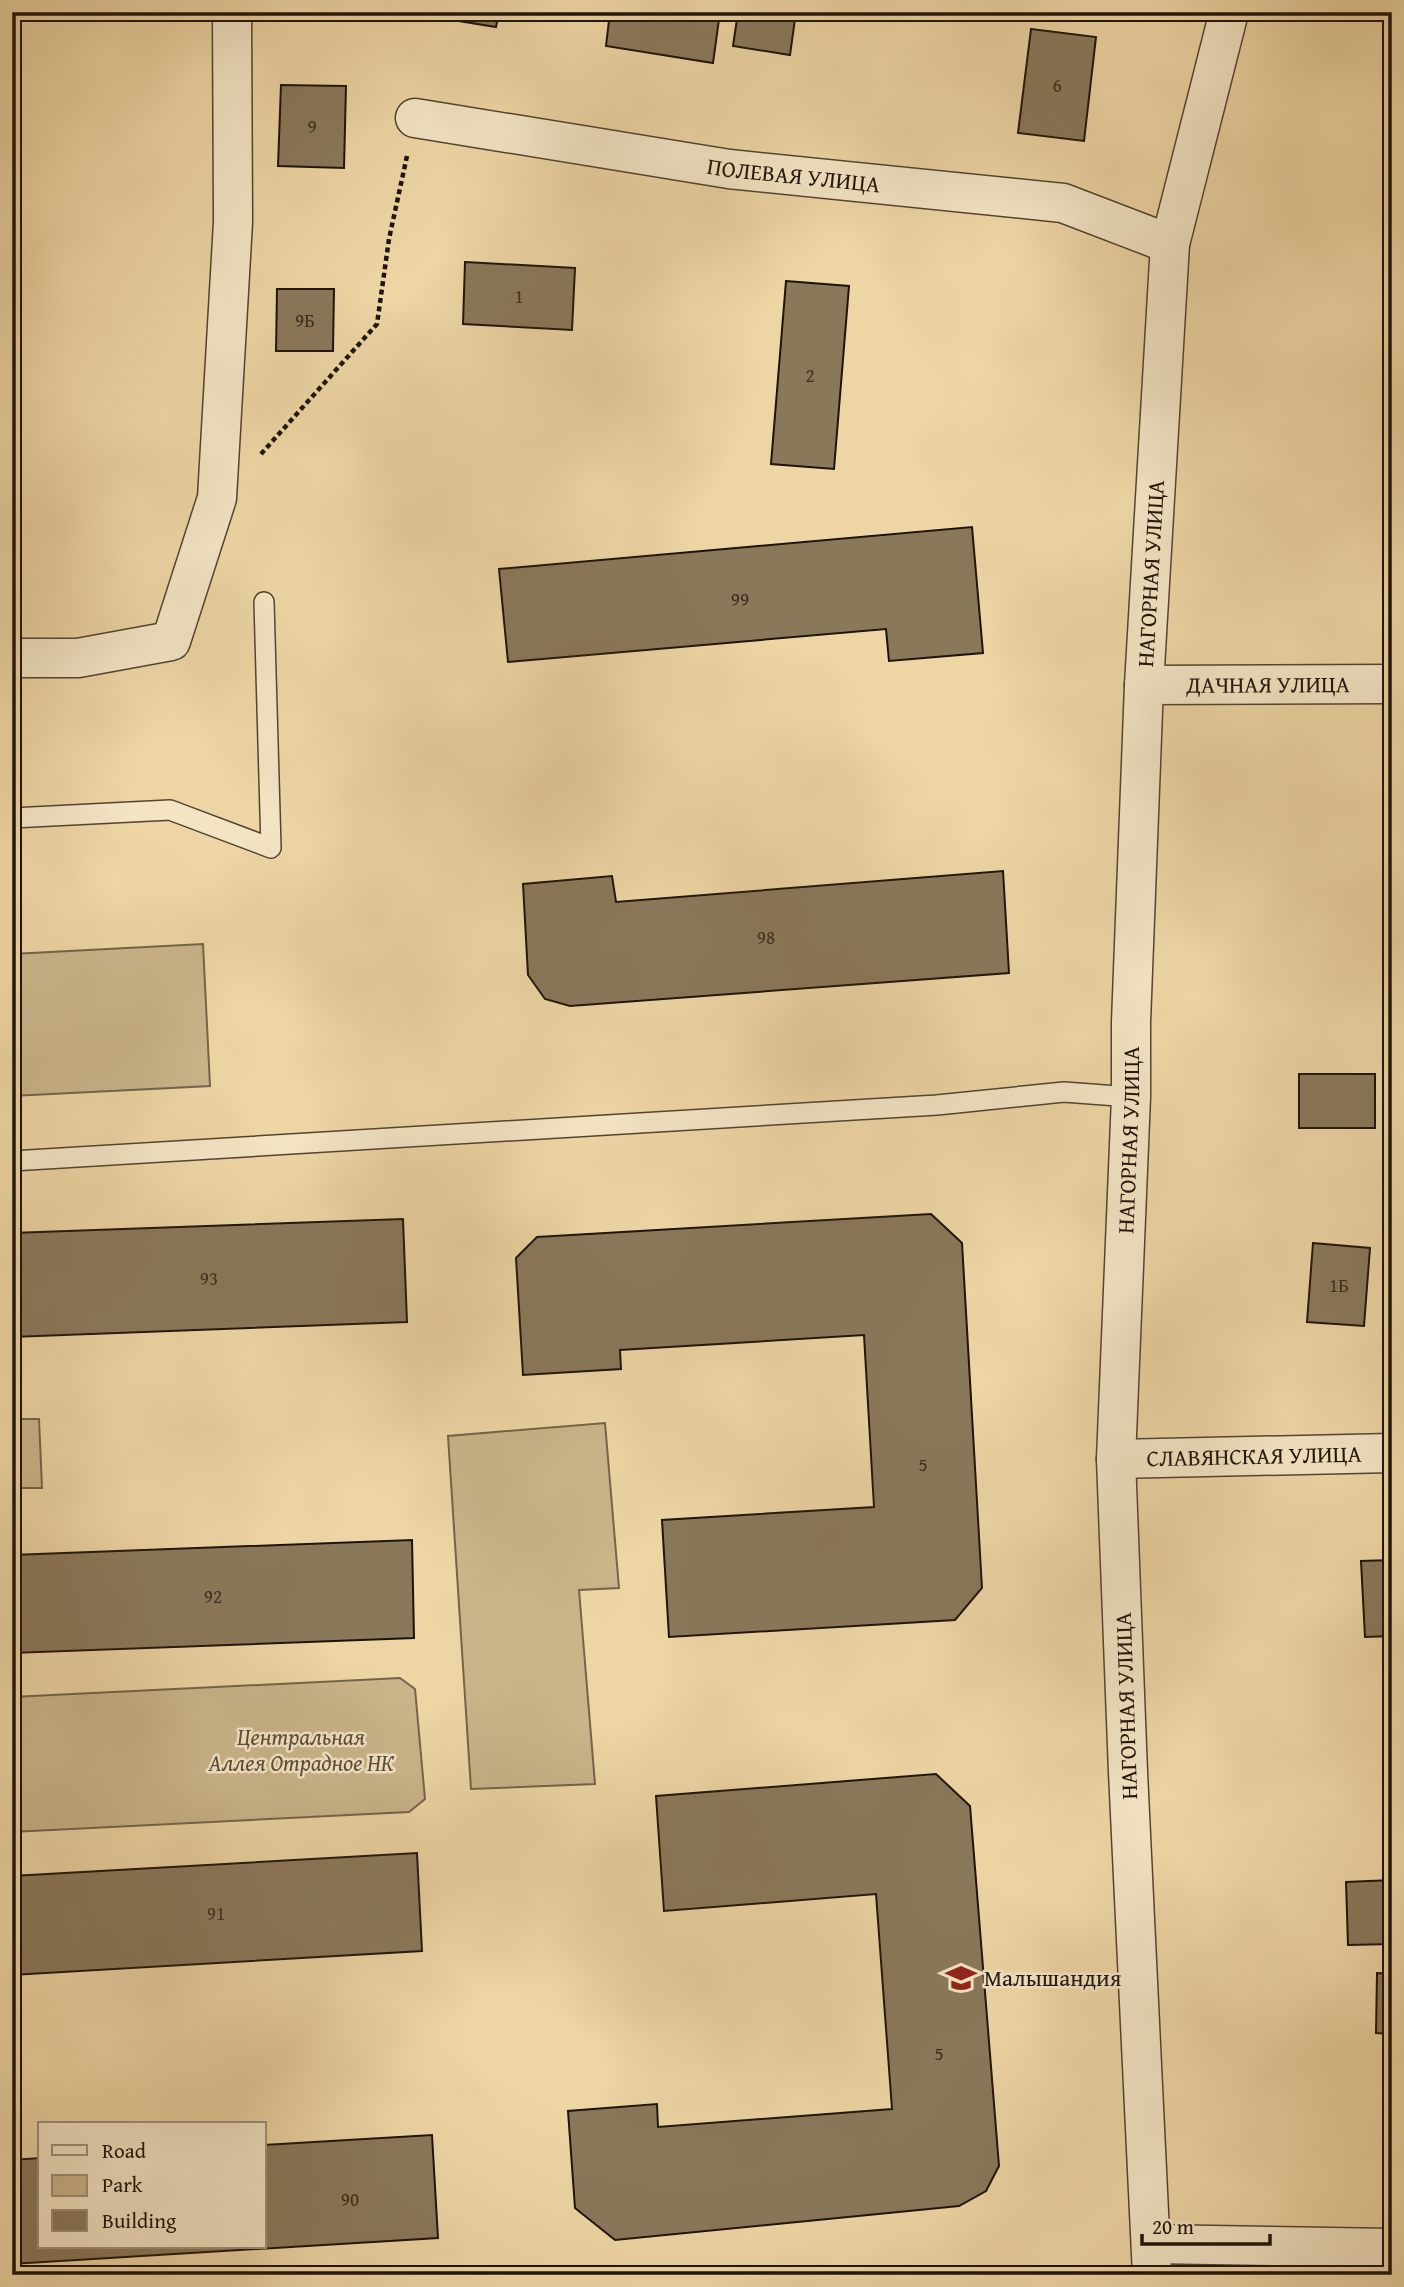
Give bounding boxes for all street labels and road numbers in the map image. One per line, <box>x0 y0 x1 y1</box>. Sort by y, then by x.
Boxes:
street label: ПОЛЕВАЯ УЛИЦА <box>705 149 882 200</box>
street label: НАГОРНАЯ УЛИЦА <box>1128 479 1172 668</box>
street label: ДАЧНАЯ УЛИЦА <box>1185 667 1350 701</box>
street label: НАГОРНАЯ УЛИЦА <box>1108 1046 1147 1234</box>
street label: СЛАВЯНСКАЯ УЛИЦА <box>1146 1437 1362 1474</box>
street label: НАГОРНАЯ УЛИЦА <box>1106 1612 1145 1800</box>

